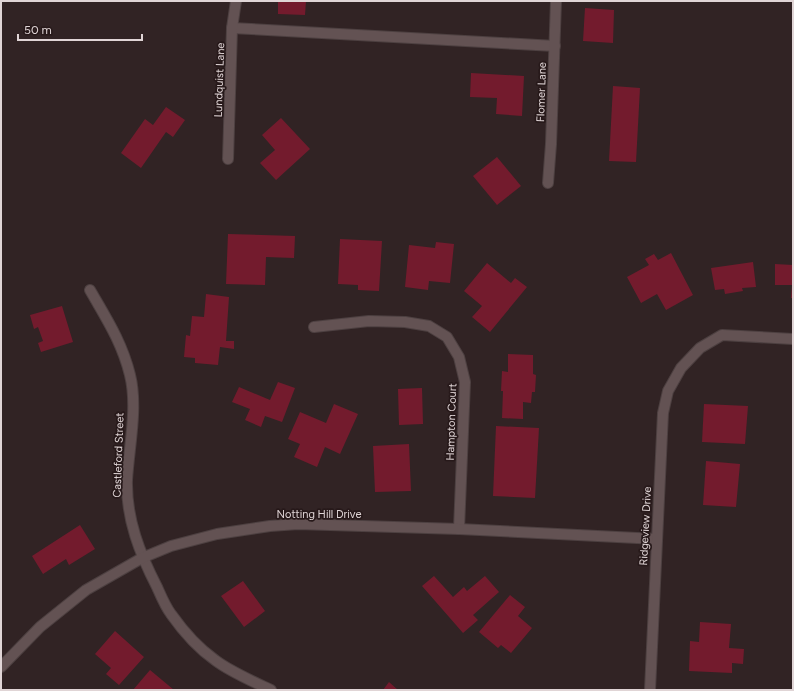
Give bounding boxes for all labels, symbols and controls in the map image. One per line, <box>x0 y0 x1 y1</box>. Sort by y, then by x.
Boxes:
scale bar <box>18 16 142 42</box>
text: 50 m <box>24 23 52 37</box>
street label: Lundquist Lane <box>212 42 227 118</box>
street label: Flomer Lane <box>534 62 549 122</box>
street label: Hampton Court <box>444 383 459 461</box>
street label: Castleford Street <box>111 412 126 498</box>
street label: Ridgeview Drive <box>637 486 654 566</box>
street label: Notting Hill Drive <box>277 508 361 521</box>

